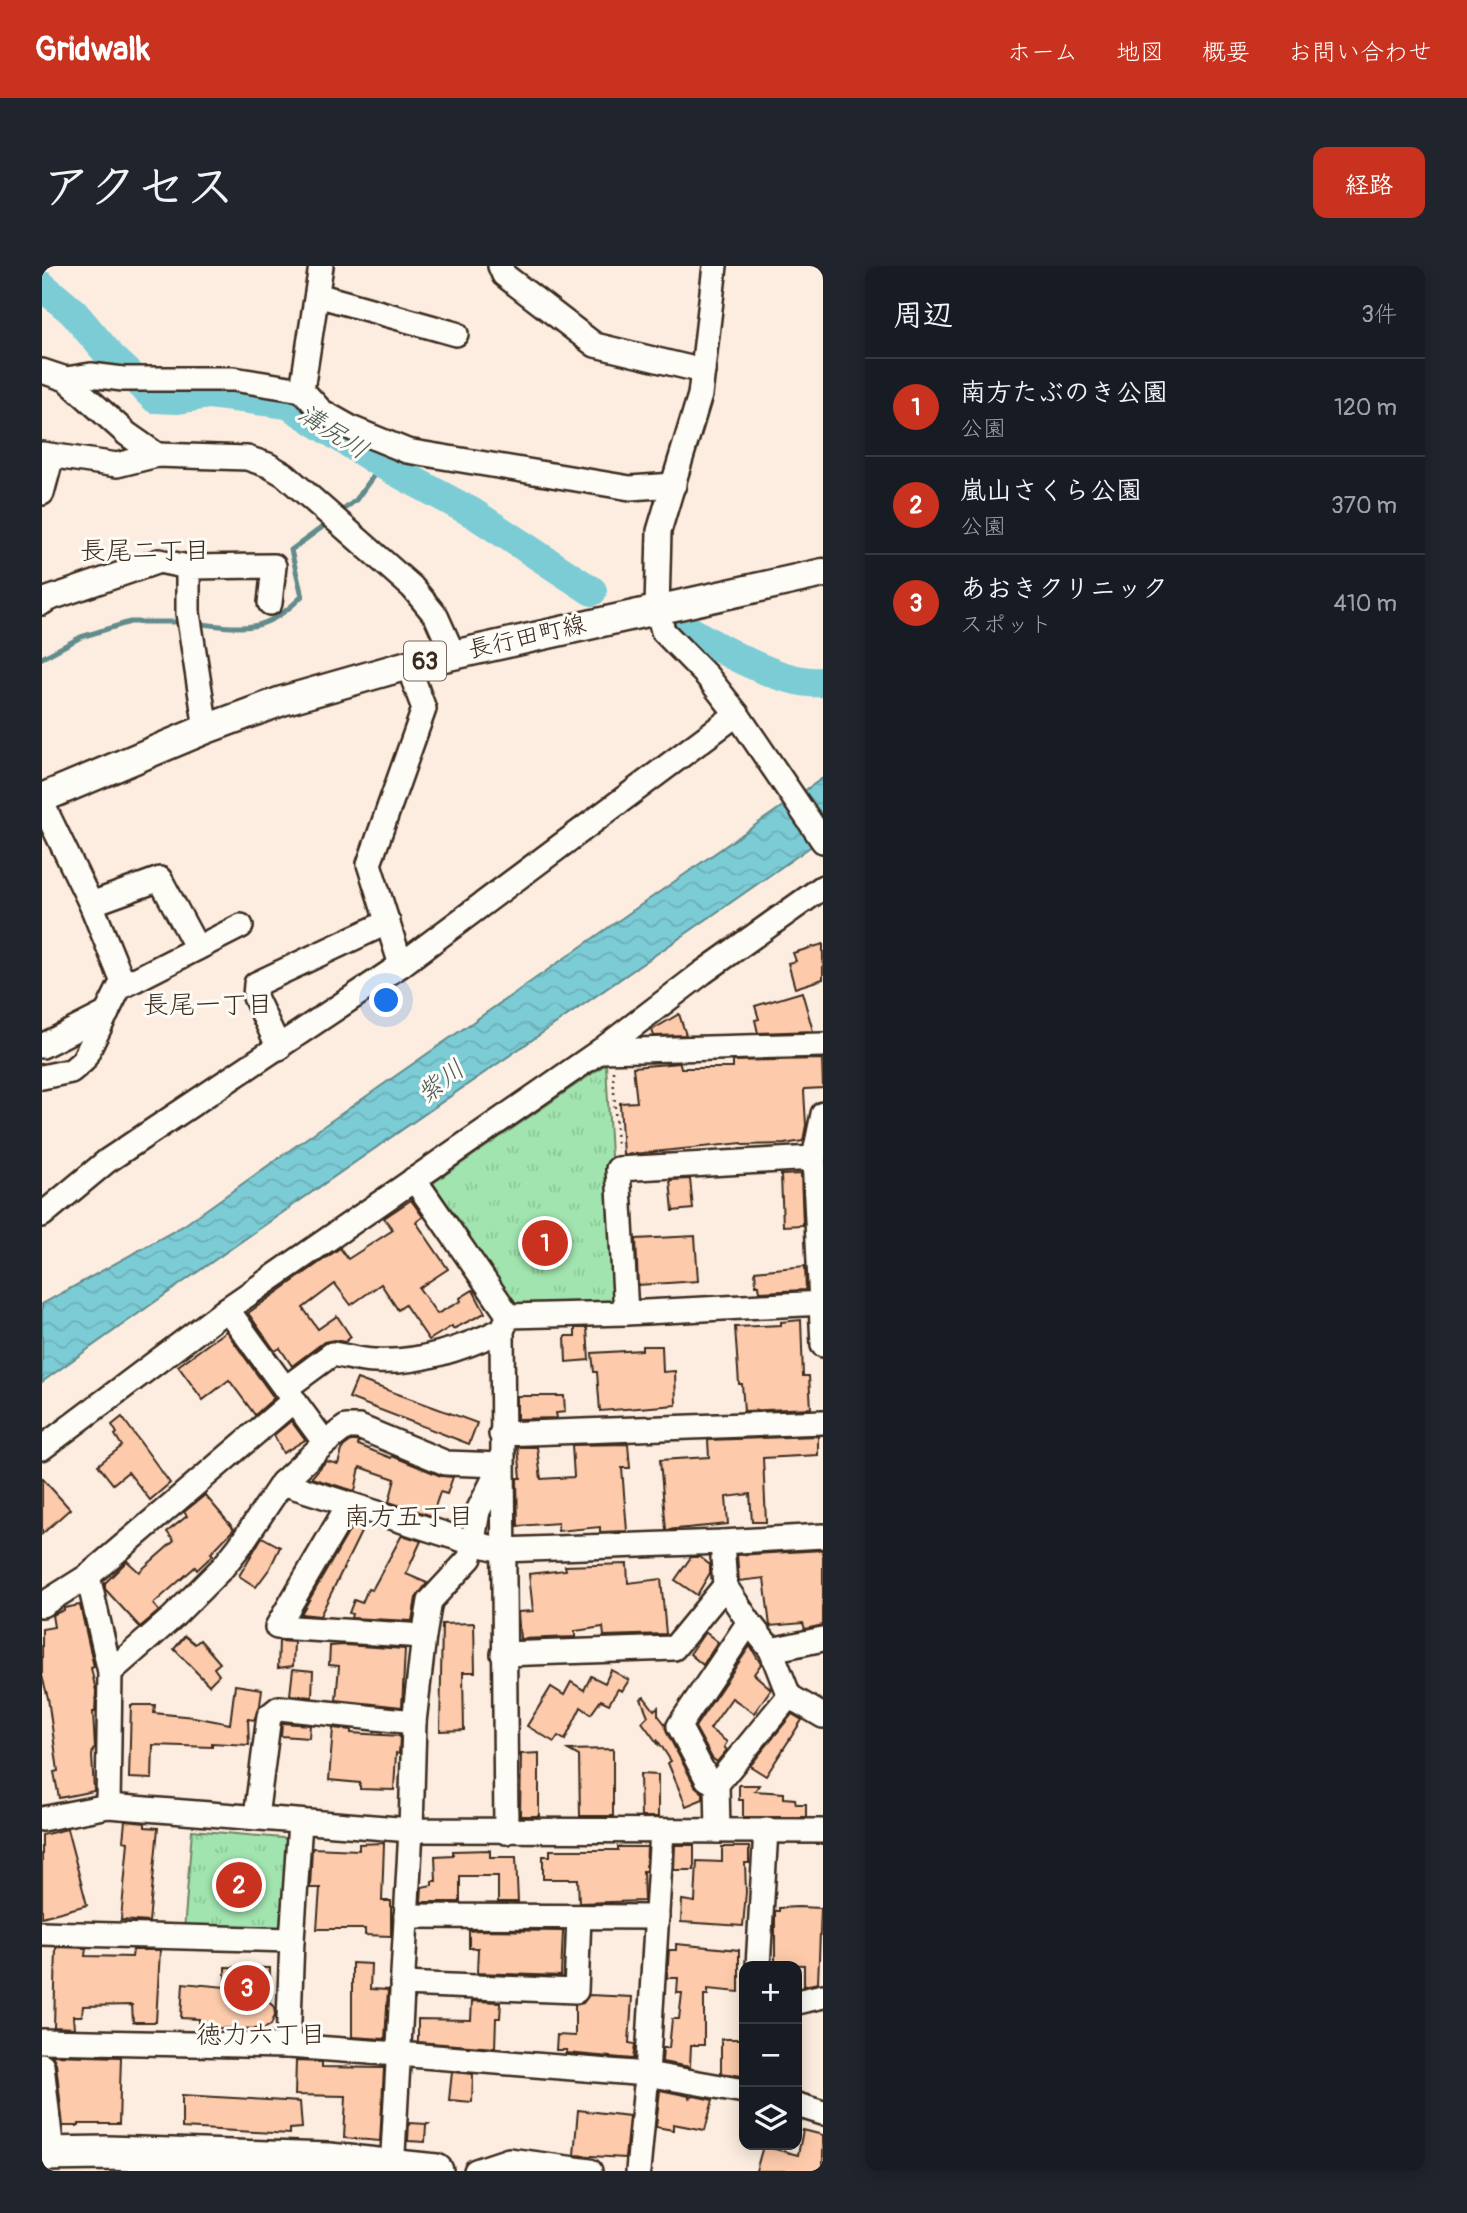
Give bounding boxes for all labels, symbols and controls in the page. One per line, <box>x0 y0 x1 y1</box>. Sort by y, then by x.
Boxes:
text: Gridwalk <box>35 29 150 70</box>
text: ホーム <box>1007 38 1078 67</box>
text: 地図 <box>1116 38 1164 67</box>
text: 概要 <box>1202 38 1250 67</box>
text: お問い合わせ <box>1288 38 1432 67</box>
button: 経路 <box>1313 147 1425 218</box>
text: アクセス <box>42 157 235 218</box>
text: 周辺 <box>893 297 953 334</box>
text: 3件 <box>1361 300 1397 329</box>
text: 南方たぶのき公園 <box>960 377 1168 409</box>
text: 1 <box>912 393 921 422</box>
text: 120 m <box>1334 393 1397 422</box>
water label: 溝尻川 <box>292 397 374 467</box>
text: 公園 <box>960 414 1006 443</box>
text: 嵐山さくら公園 <box>960 475 1142 507</box>
text: 2 <box>910 491 922 520</box>
text: 370 m <box>1331 491 1397 520</box>
text: 公園 <box>960 512 1006 541</box>
district label: 長尾二丁目 <box>80 535 210 567</box>
text: あおきクリニック <box>960 573 1168 605</box>
text: 3 <box>910 589 922 618</box>
text: 410 m <box>1334 589 1397 618</box>
street label: 長行田町線 <box>465 609 589 665</box>
text: スポット <box>960 610 1052 639</box>
road number: 63 <box>404 642 446 680</box>
your location <box>369 983 403 1017</box>
district label: 長尾一丁目 <box>143 989 273 1021</box>
water label: 紫川 <box>411 1053 471 1111</box>
pin: 1 <box>522 1217 568 1269</box>
district label: 南方五丁目 <box>344 1501 474 1533</box>
pin: 2 <box>216 1859 262 1911</box>
map controls <box>739 1961 802 2150</box>
button: + <box>739 1961 802 2024</box>
pin: 3 <box>224 1962 270 2014</box>
district label: 徳力六丁目 <box>196 2019 326 2051</box>
button: − <box>739 2024 802 2087</box>
button: layers <box>739 2087 802 2150</box>

